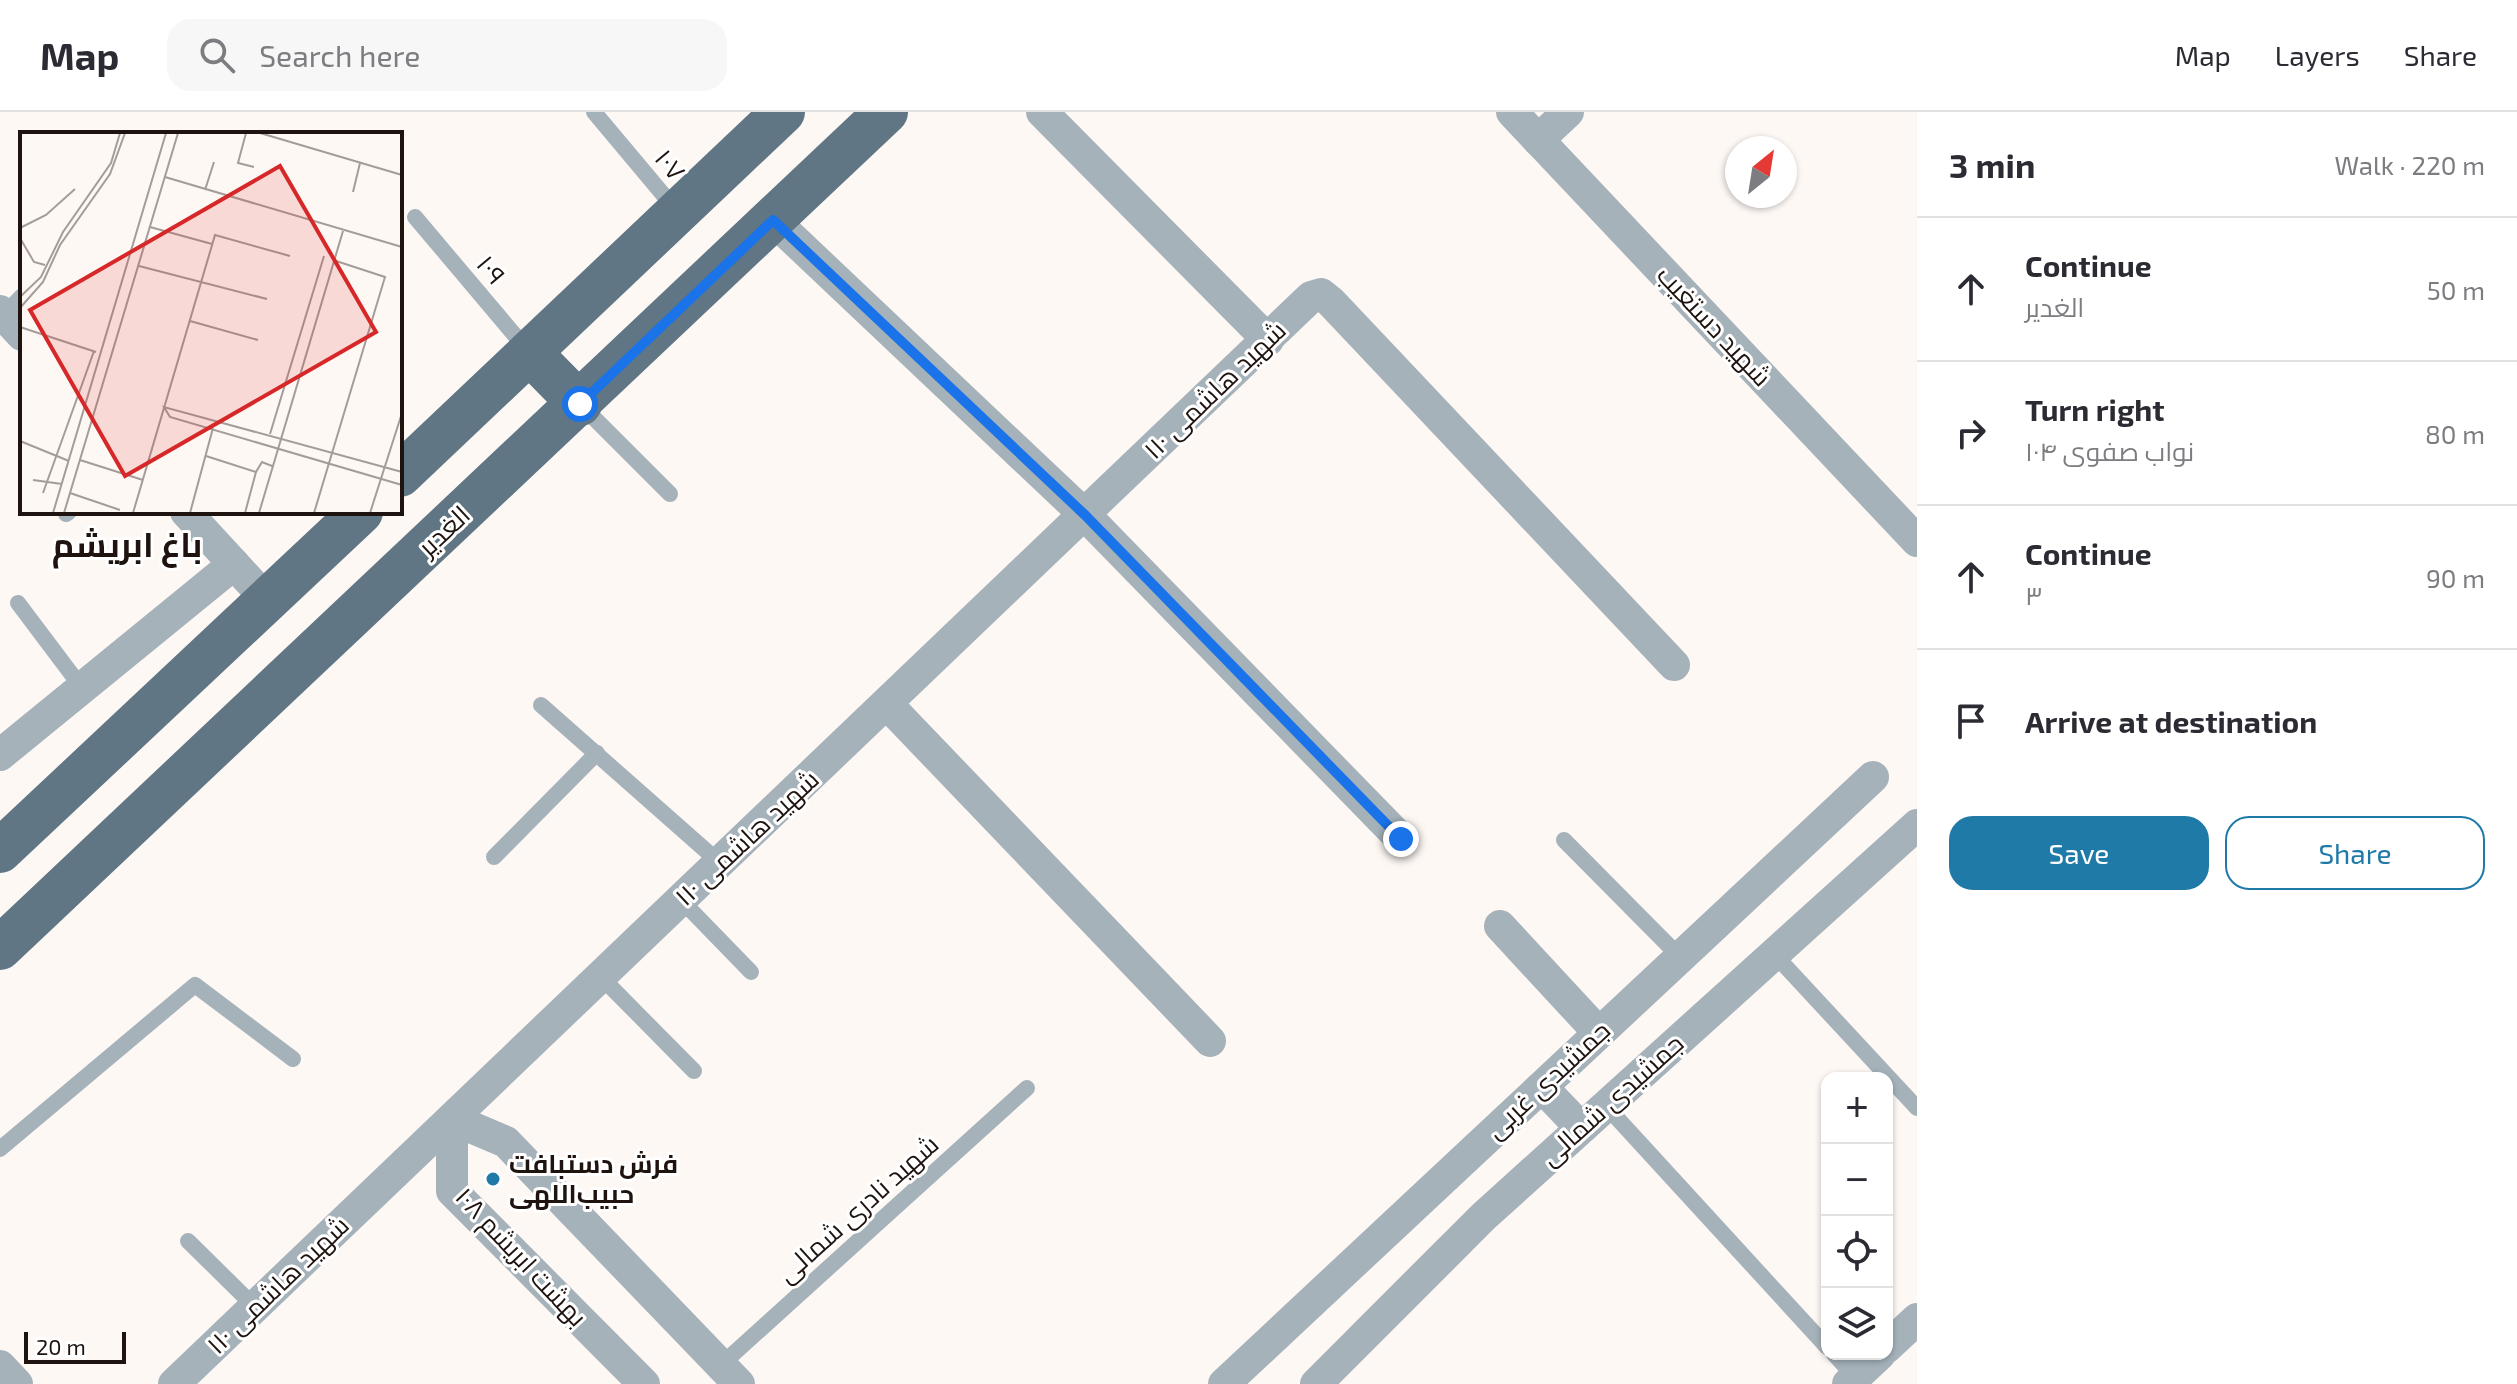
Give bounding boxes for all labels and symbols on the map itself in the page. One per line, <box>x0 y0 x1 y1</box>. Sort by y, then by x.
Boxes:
inset map <box>20 132 402 514</box>
north arrow <box>1725 136 1797 208</box>
street label: ۱۰۷ <box>649 142 693 186</box>
street label: ۱۰۹ <box>471 248 513 290</box>
street label: شهید دستغیب <box>1650 258 1779 393</box>
street label: شهید هاشمی ۱۱۰ <box>1137 314 1293 466</box>
route start <box>562 386 598 422</box>
street label: الغدیر <box>409 498 476 564</box>
district label: باغ ابریشم <box>52 523 202 569</box>
street label: شهید هاشمی ۱۱۰ <box>668 763 825 913</box>
route end <box>1383 821 1419 857</box>
street label: جمشیدی غربی <box>1479 1014 1617 1146</box>
street label: جمشیدی شمالی <box>1533 1027 1690 1173</box>
street label: شهید نادری شمالی <box>770 1127 945 1290</box>
place label: فرش دستبافت حبیب‌اللهی <box>509 1147 678 1210</box>
marker: فرش دستبافت حبیب‌اللهی <box>484 1170 502 1188</box>
street label: بهشت ابریشم ۱۰۸ <box>447 1180 594 1334</box>
street label: شهید هاشمی ۱۱۰ <box>200 1209 356 1361</box>
scale bar <box>24 1328 126 1364</box>

